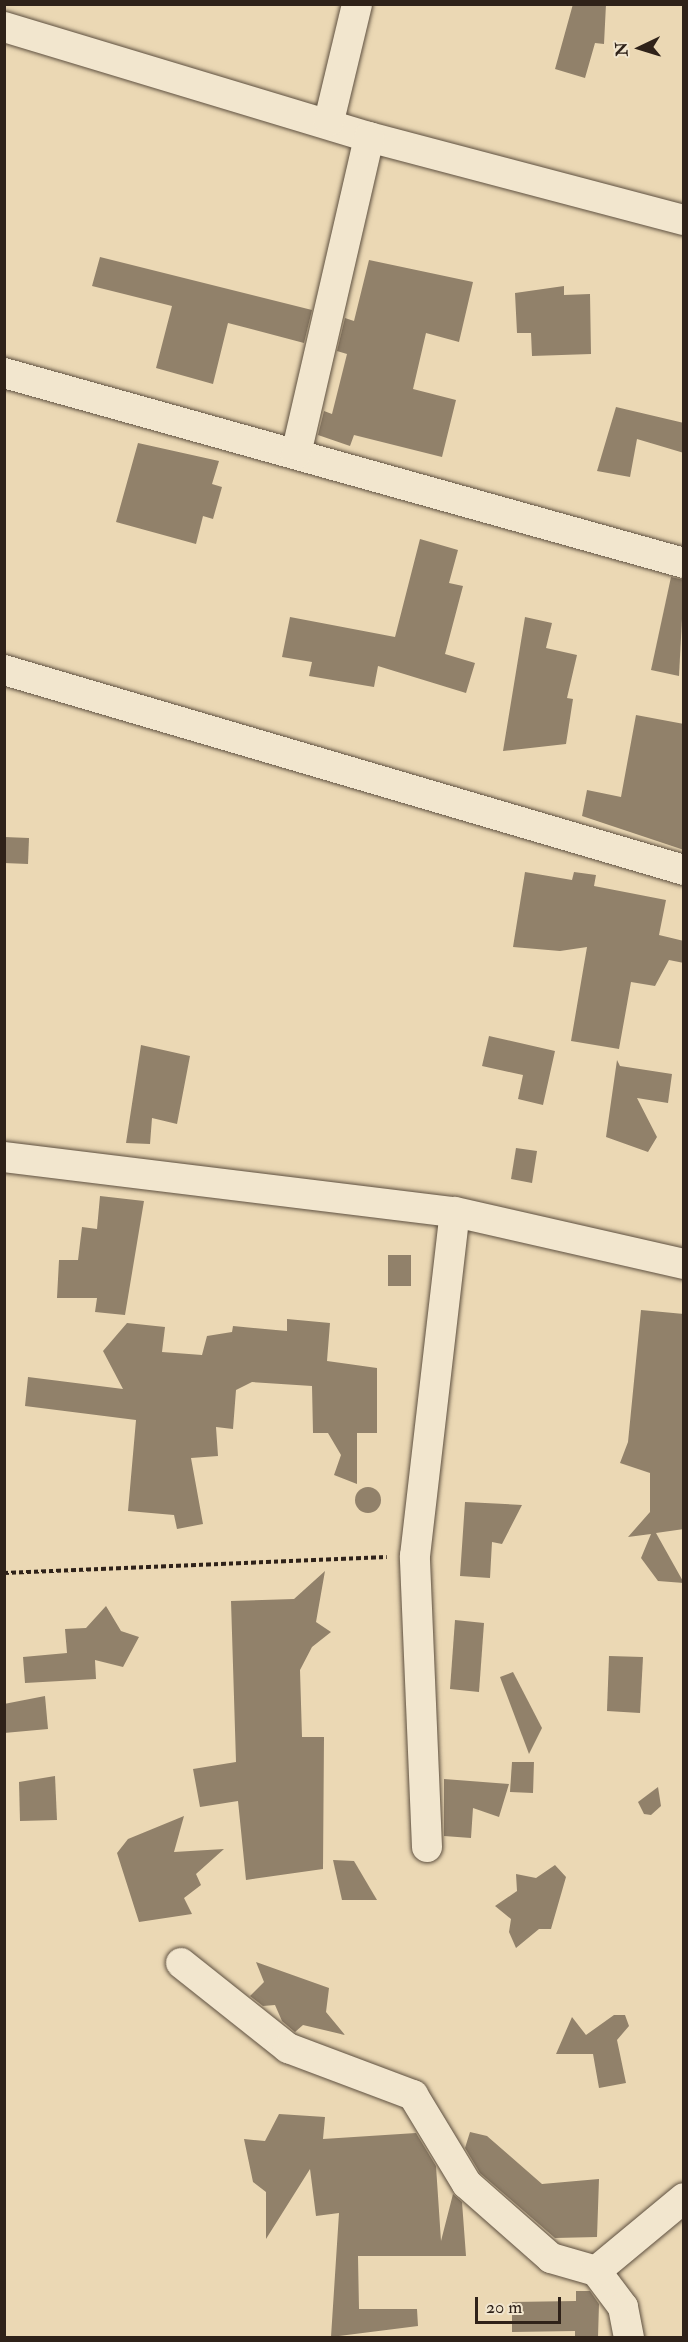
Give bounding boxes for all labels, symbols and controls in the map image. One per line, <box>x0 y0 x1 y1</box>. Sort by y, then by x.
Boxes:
north arrow <box>610 18 670 78</box>
text: N <box>612 41 633 57</box>
scale bar <box>478 2285 564 2323</box>
text: 20 m <box>486 2296 522 2319</box>

